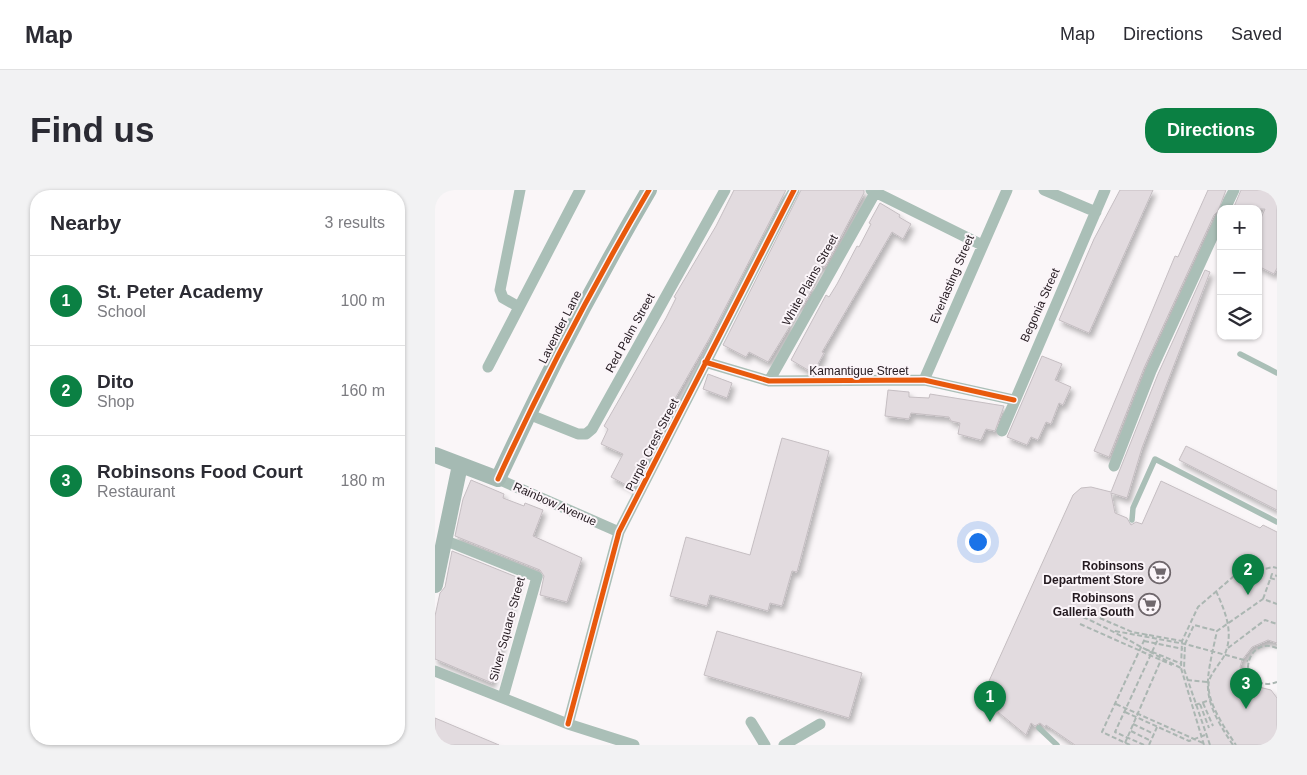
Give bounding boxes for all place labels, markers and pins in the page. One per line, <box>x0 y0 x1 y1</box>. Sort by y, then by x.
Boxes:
pin: 2 <box>1232 554 1264 595</box>
place label: Robinsons Department Store <box>1043 559 1144 587</box>
supermarket icon: Robinsons Department Store <box>1148 561 1172 585</box>
place label: Robinsons Galleria South <box>1053 591 1134 619</box>
supermarket icon: Robinsons Galleria South <box>1138 593 1162 617</box>
pin: 3 <box>1230 668 1262 709</box>
pin: 1 <box>974 681 1006 722</box>

